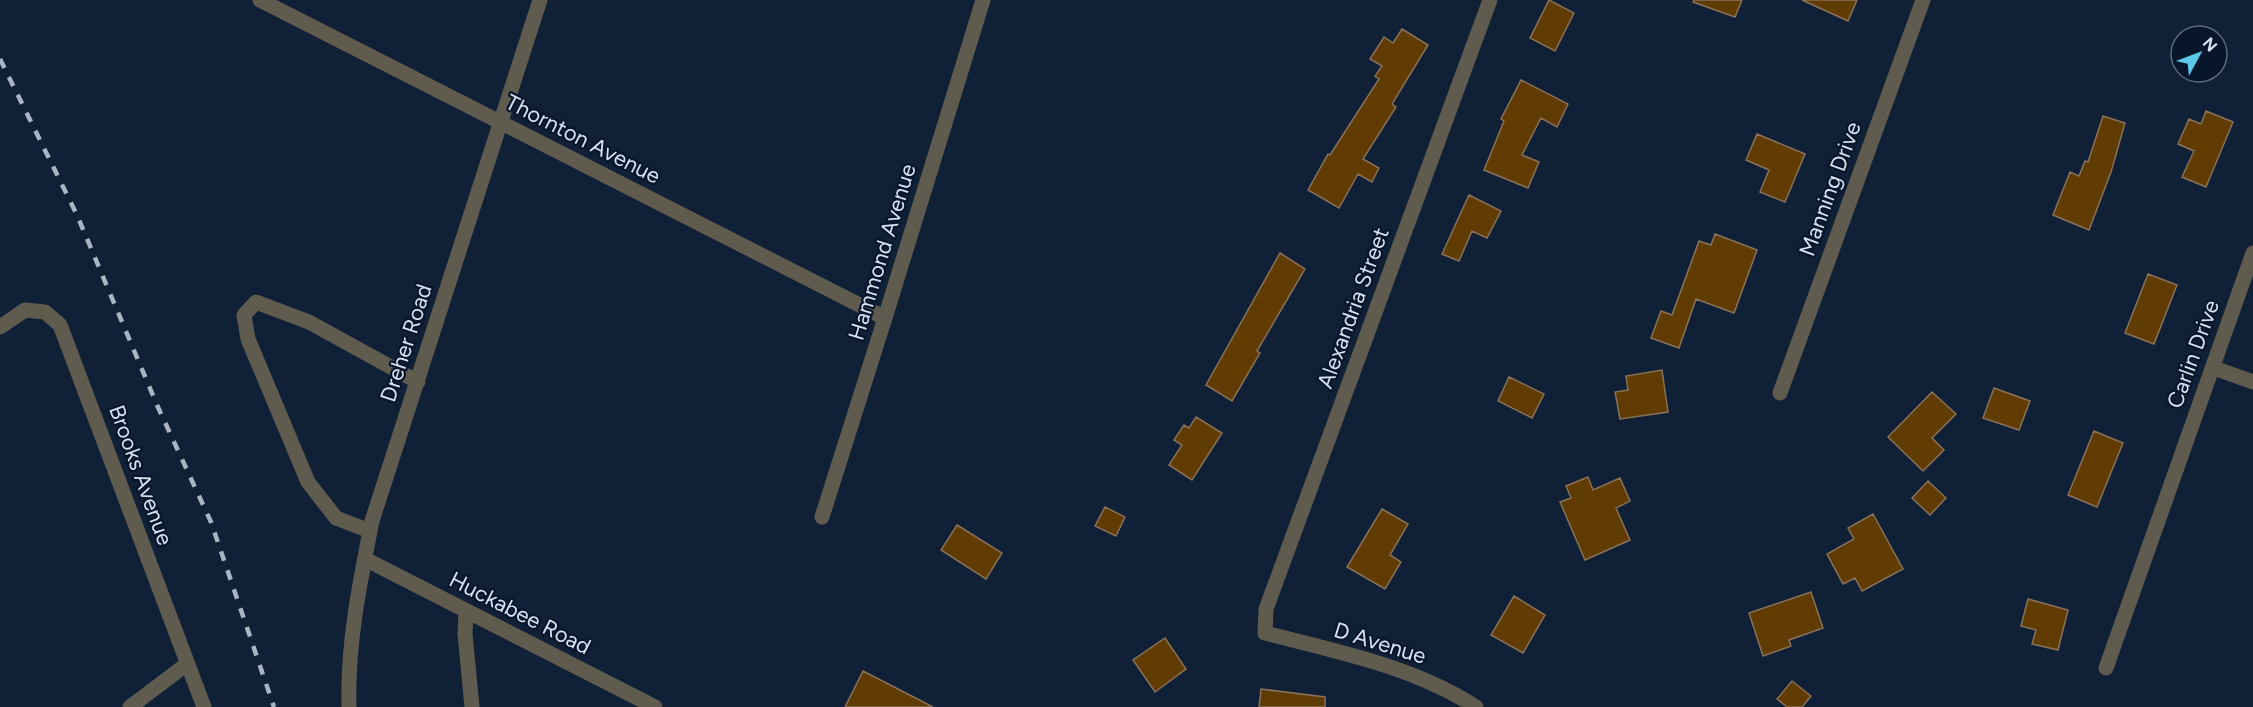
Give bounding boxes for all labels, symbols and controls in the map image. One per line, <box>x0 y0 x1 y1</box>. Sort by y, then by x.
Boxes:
north arrow <box>2169 24 2229 84</box>
text: N <box>2199 34 2221 55</box>
street label: Thornton Avenue <box>501 88 665 190</box>
street label: Manning Drive <box>1793 118 1867 260</box>
street label: Hammond Avenue <box>842 161 922 343</box>
street label: Alexandria Street <box>1311 224 1395 392</box>
street label: Dreher Road <box>374 281 438 405</box>
street label: Carlin Drive <box>2161 296 2225 412</box>
street label: Brooks Avenue <box>103 401 179 549</box>
street label: Huckabee Road <box>445 566 595 660</box>
street label: D Avenue <box>1331 616 1429 670</box>

